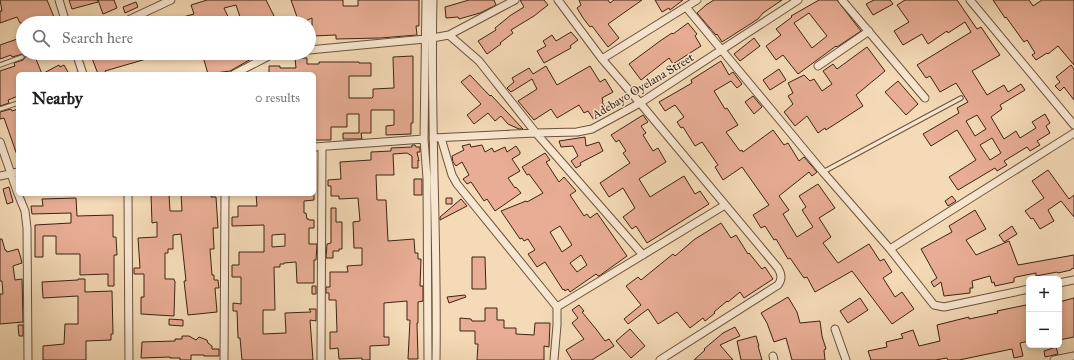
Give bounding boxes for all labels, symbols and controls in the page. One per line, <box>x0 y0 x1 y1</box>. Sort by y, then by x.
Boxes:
search box <box>16 16 316 60</box>
icon: search <box>30 27 52 49</box>
text: Search here <box>62 29 133 47</box>
street label: Adebayo Oyelana Street <box>589 50 697 122</box>
text: Nearby <box>32 88 83 109</box>
text: 0 results <box>255 90 300 106</box>
map controls <box>1026 276 1062 348</box>
button: + <box>1026 276 1062 312</box>
button: − <box>1026 312 1062 348</box>

